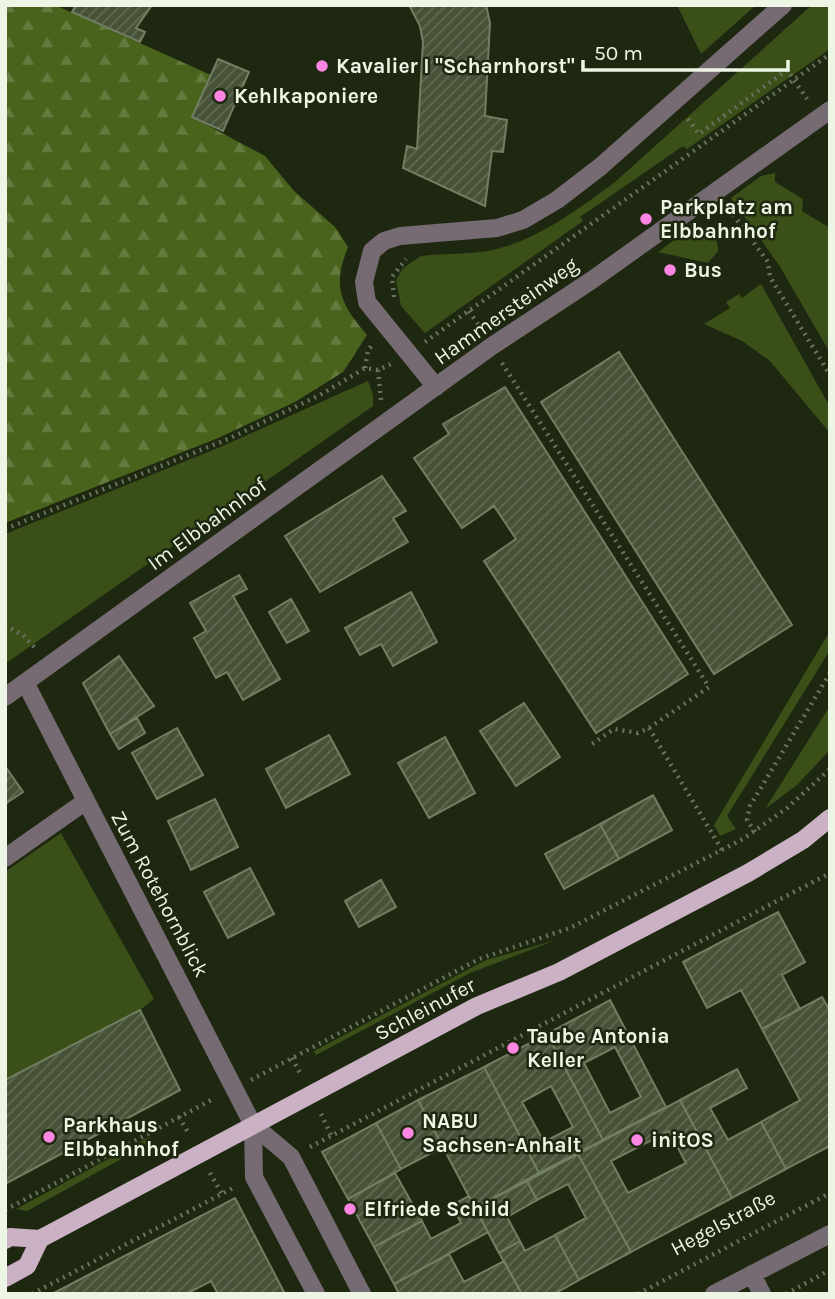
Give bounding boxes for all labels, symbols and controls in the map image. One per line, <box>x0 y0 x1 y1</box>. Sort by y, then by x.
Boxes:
scale bar <box>583 28 788 72</box>
text: 50 m <box>594 41 643 65</box>
place label: Kavalier I "Scharnhorst" <box>336 54 575 78</box>
marker: Kavalier I "Scharnhorst" <box>314 58 330 74</box>
place label: Kehlkaponiere <box>234 84 378 108</box>
marker: Kehlkaponiere <box>212 88 228 104</box>
place label: Parkplatz am Elbbahnhof <box>660 195 793 243</box>
marker: Parkplatz am Elbbahnhof <box>638 211 654 227</box>
street label: Hammersteinweg <box>430 252 583 370</box>
place label: Bus <box>684 258 722 282</box>
marker: Bus <box>662 262 678 278</box>
street label: Im Elbbahnhof <box>143 472 272 575</box>
street label: Zum Rotehornblick <box>106 807 214 981</box>
street label: Schleinufer <box>371 972 480 1045</box>
place label: Taube Antonia Keller <box>527 1024 670 1072</box>
marker: Taube Antonia Keller <box>505 1040 521 1056</box>
place label: NABU Sachsen-Anhalt <box>422 1109 581 1157</box>
place label: Parkhaus Elbbahnhof <box>63 1113 179 1161</box>
marker: NABU Sachsen-Anhalt <box>400 1125 416 1141</box>
place label: initOS <box>651 1128 714 1152</box>
marker: Parkhaus Elbbahnhof <box>41 1129 57 1145</box>
marker: initOS <box>629 1132 645 1148</box>
street label: Hegelstraße <box>667 1185 779 1261</box>
place label: Elfriede Schild <box>364 1197 510 1221</box>
marker: Elfriede Schild <box>342 1201 358 1217</box>

